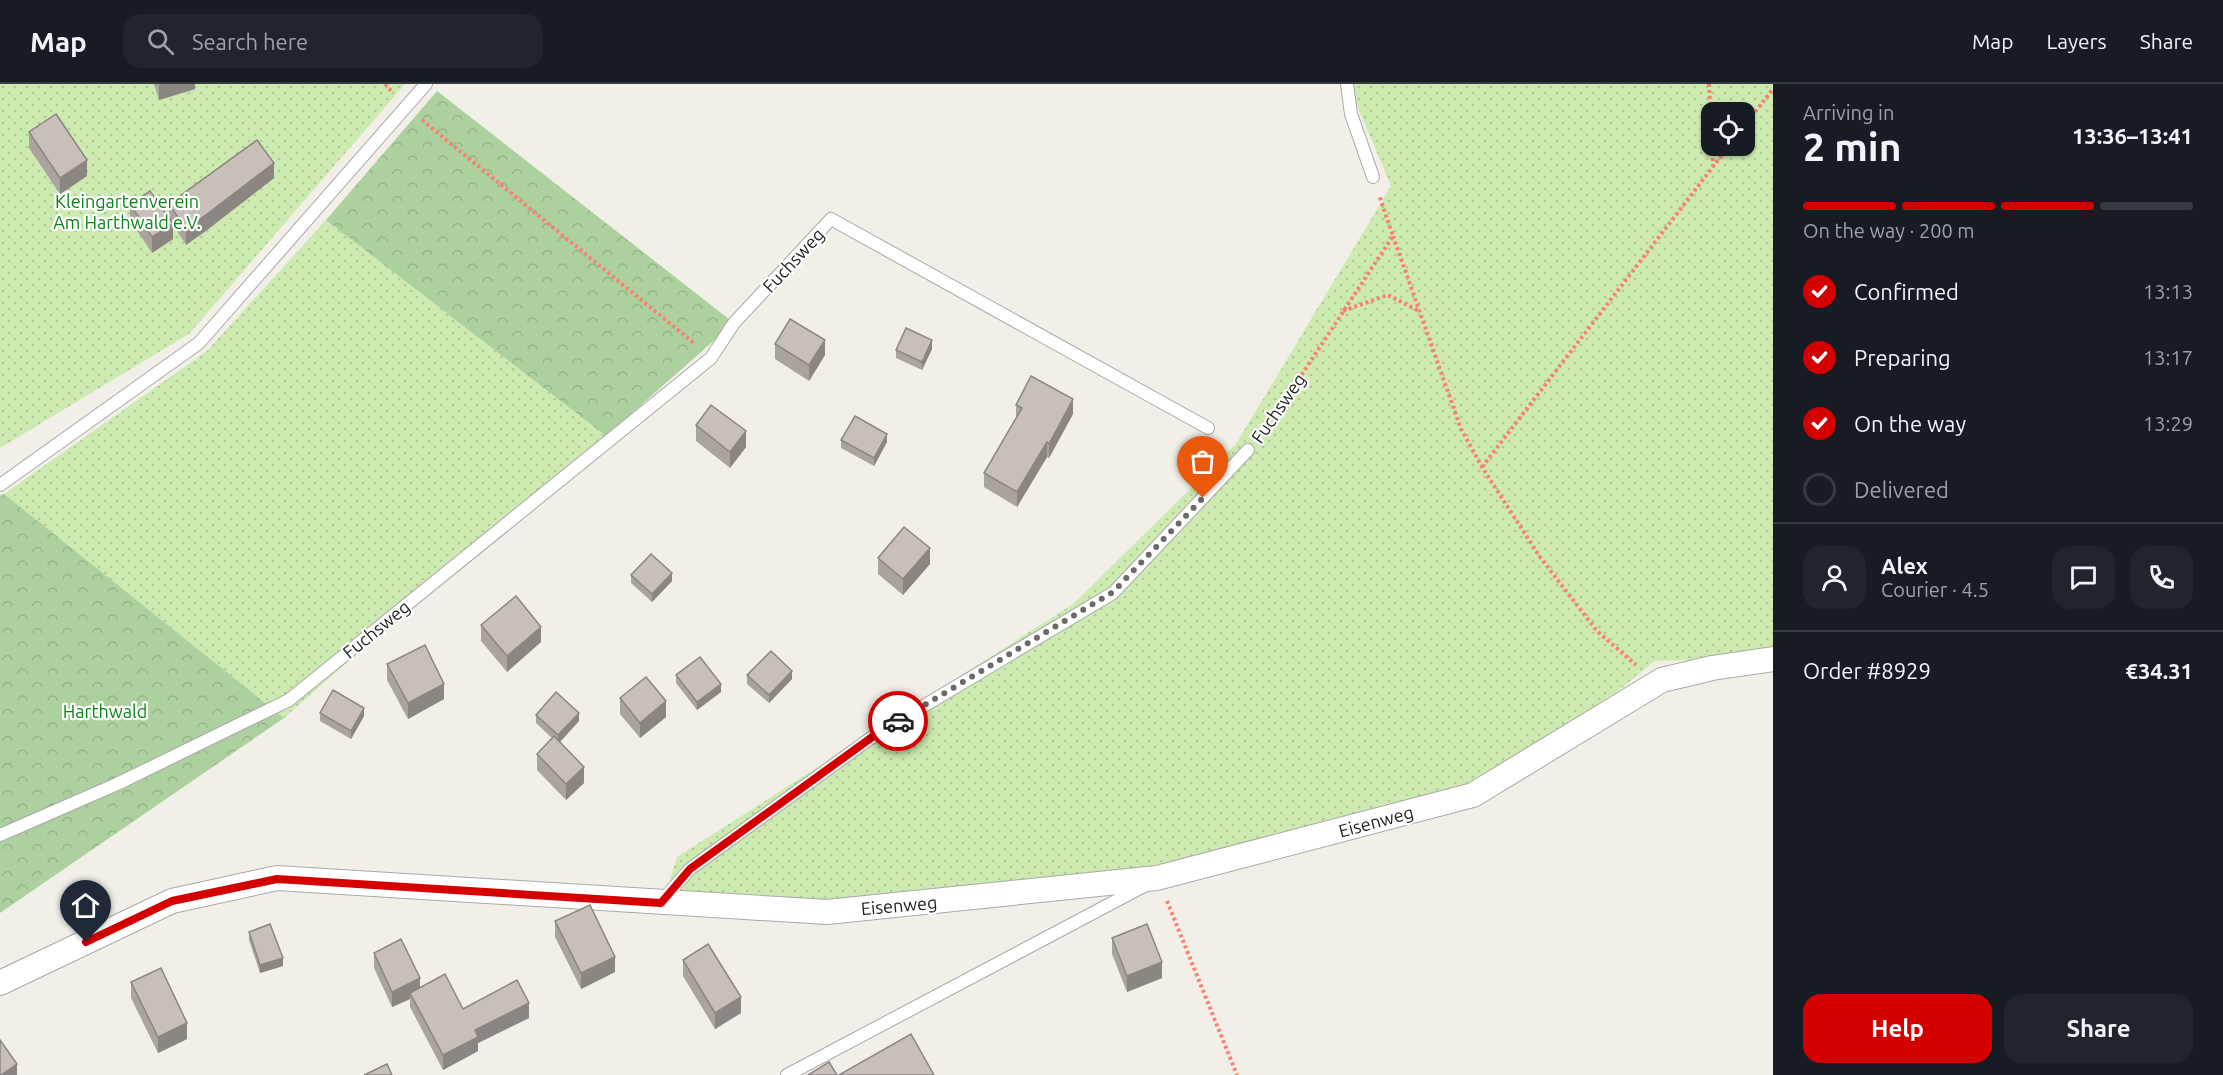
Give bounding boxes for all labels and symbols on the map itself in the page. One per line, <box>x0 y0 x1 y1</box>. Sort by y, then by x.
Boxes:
park label: Kleingartenverein Am Harthwald e.V. <box>53 191 201 232</box>
street label: Fuchsweg <box>758 224 828 296</box>
street label: Fuchsweg <box>1247 369 1309 447</box>
pin <box>1177 436 1228 498</box>
street label: Fuchsweg <box>339 596 413 662</box>
courier <box>868 691 928 751</box>
park label: Harthwald <box>63 701 147 721</box>
street label: Eisenweg <box>1336 801 1416 841</box>
pin <box>60 880 111 942</box>
street label: Eisenweg <box>860 892 938 918</box>

